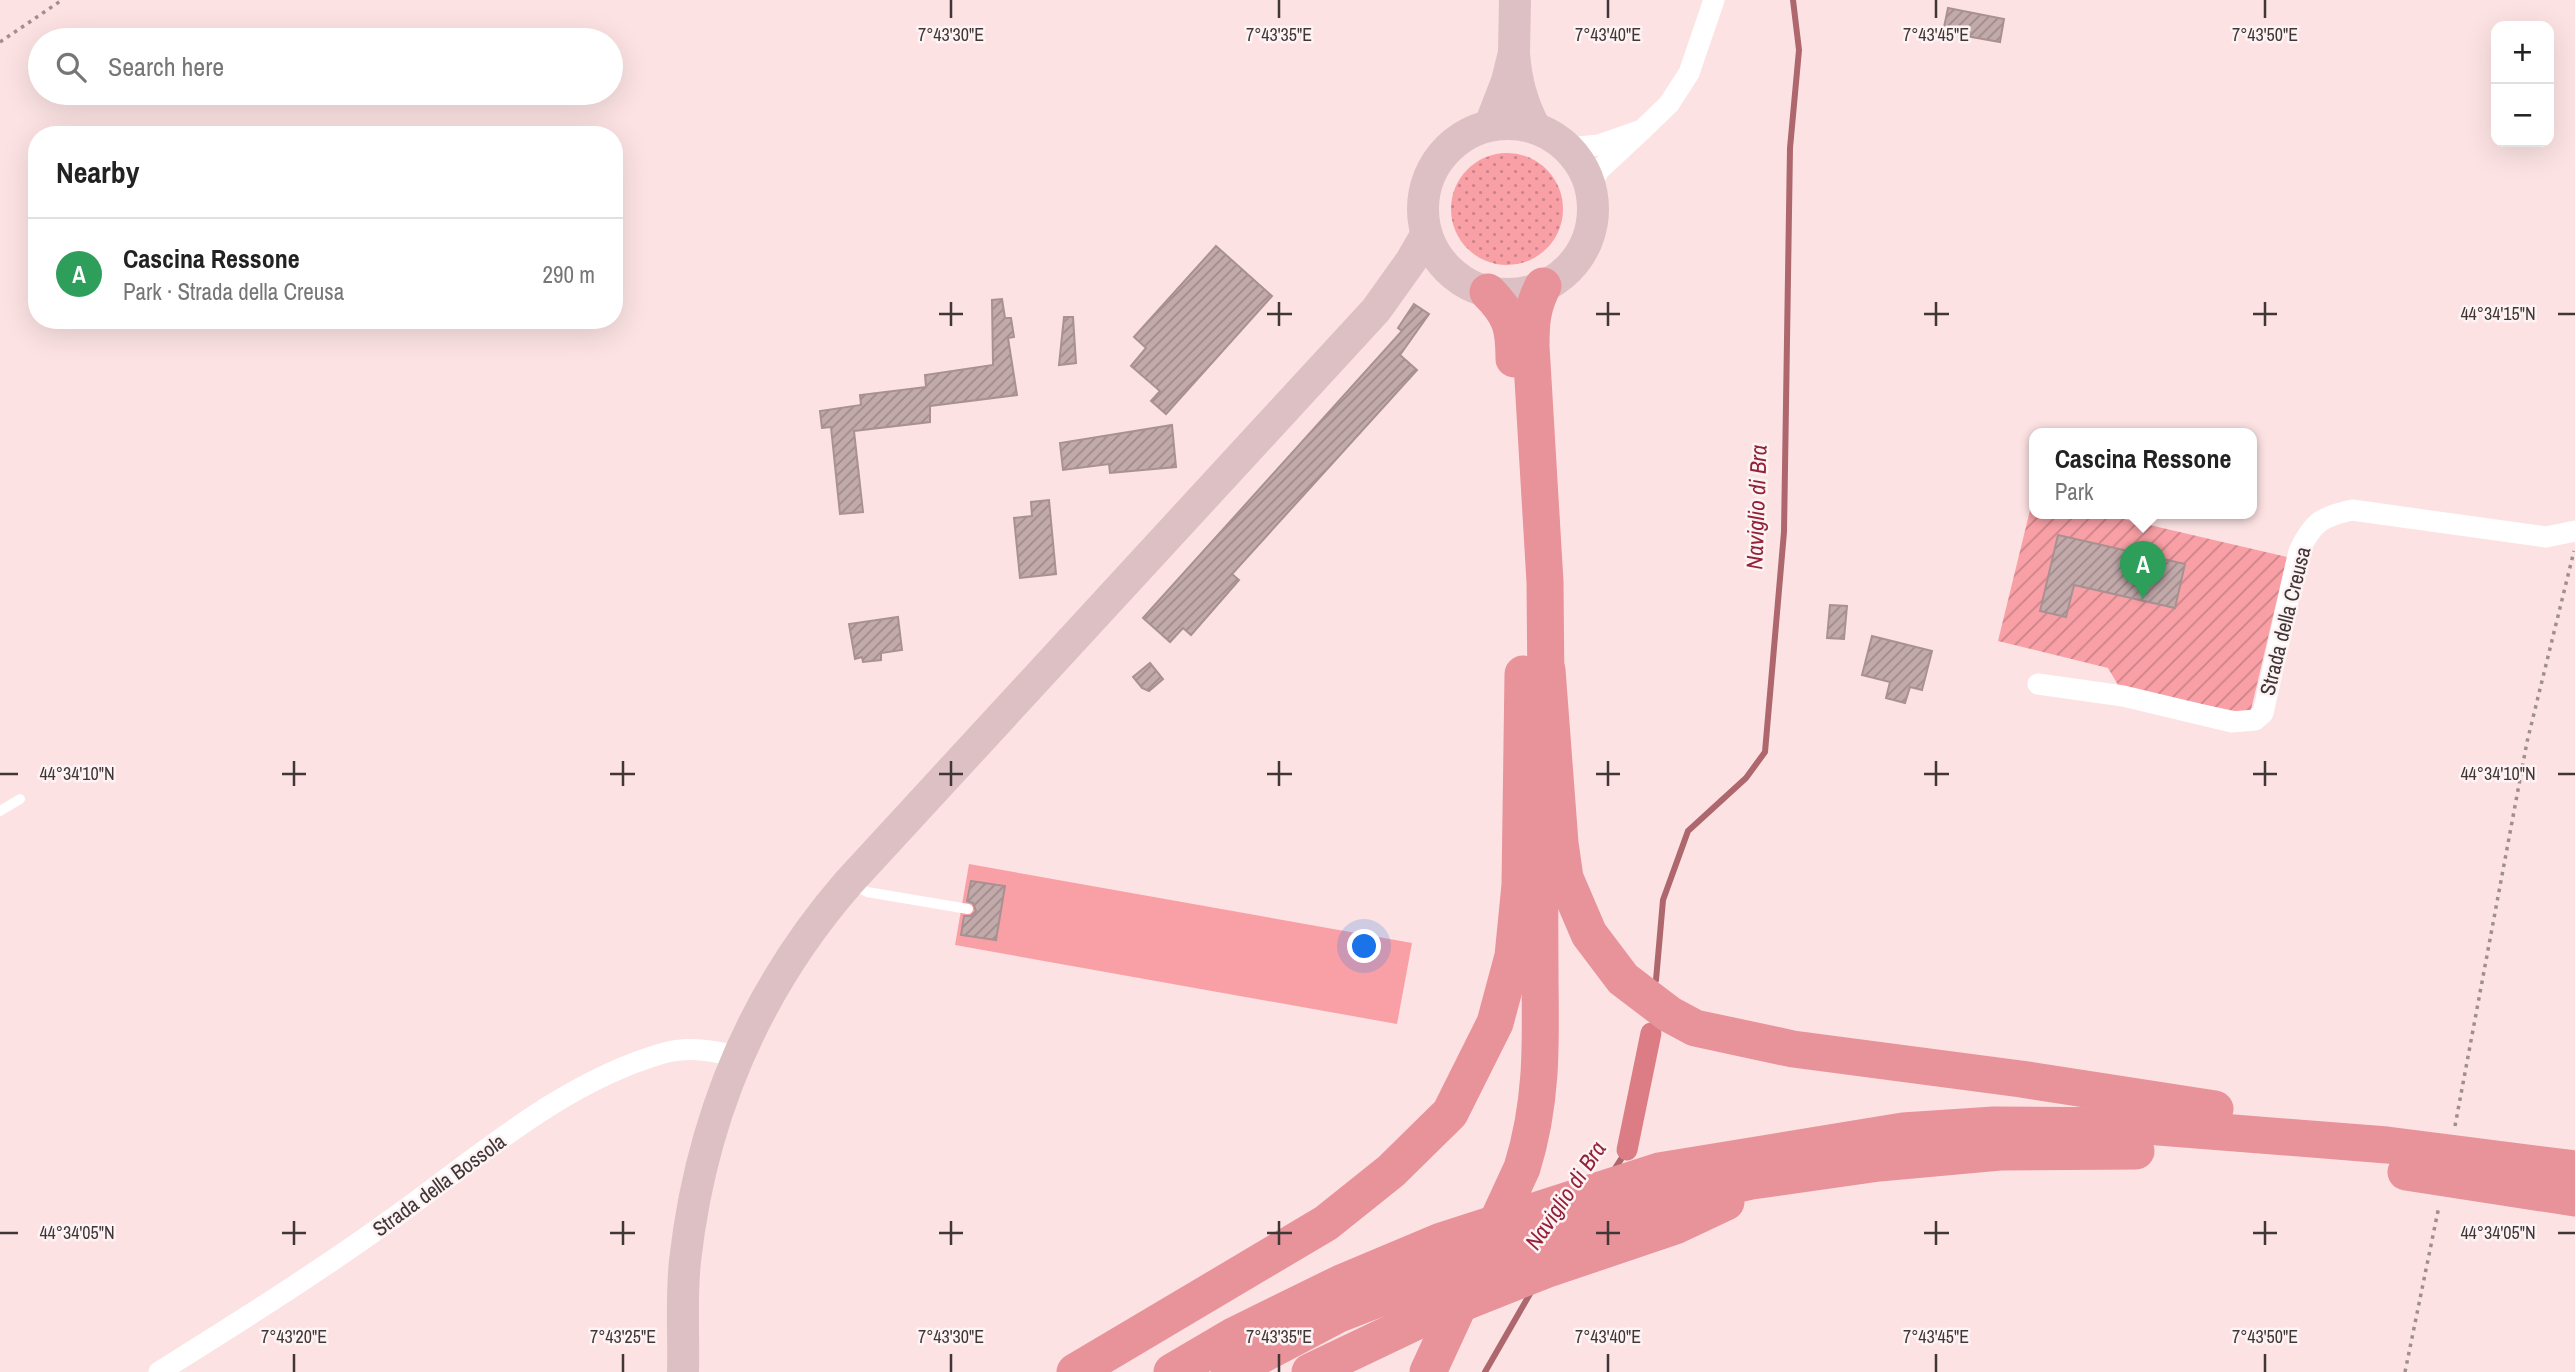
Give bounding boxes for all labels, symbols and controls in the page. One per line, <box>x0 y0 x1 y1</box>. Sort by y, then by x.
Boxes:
map controls <box>2491 21 2554 147</box>
button: + <box>2491 21 2554 84</box>
text: 7°43'30"E <box>918 22 984 47</box>
text: 7°43'35"E <box>1246 22 1312 47</box>
text: 7°43'40"E <box>1575 22 1641 47</box>
text: 7°43'45"E <box>1903 22 1969 47</box>
text: 7°43'50"E <box>2232 22 2298 47</box>
search box <box>28 28 623 105</box>
icon: search <box>52 48 90 86</box>
text: Search here <box>108 49 224 84</box>
button: − <box>2491 84 2554 147</box>
text: Nearby <box>56 152 139 192</box>
text: Cascina Ressone <box>123 241 300 276</box>
text: A <box>72 259 86 290</box>
text: 290 m <box>543 259 595 290</box>
text: Park · Strada della Creusa <box>123 276 344 307</box>
text: 44°34'15"N <box>2460 301 2536 326</box>
popup <box>2029 428 2257 519</box>
text: Cascina Ressone <box>2055 441 2231 476</box>
water label: Naviglio di Bra <box>1738 444 1774 570</box>
text: Park <box>2055 476 2093 507</box>
pin: A <box>2120 541 2166 599</box>
street label: Strada della Creusa <box>2253 543 2318 698</box>
text: 44°34'10"N <box>39 761 115 786</box>
text: 44°34'10"N <box>2460 761 2536 786</box>
your location <box>1347 929 1381 963</box>
street label: Strada della Bossola <box>367 1127 512 1243</box>
water label: Naviglio di Bra <box>1517 1135 1613 1255</box>
text: 44°34'05"N <box>39 1220 115 1245</box>
text: 44°34'05"N <box>2460 1220 2536 1245</box>
text: 7°43'20"E <box>261 1324 327 1349</box>
text: 7°43'25"E <box>590 1324 656 1349</box>
text: 7°43'30"E <box>918 1324 984 1349</box>
text: 7°43'35"E <box>1246 1324 1312 1349</box>
text: 7°43'40"E <box>1575 1324 1641 1349</box>
text: 7°43'45"E <box>1903 1324 1969 1349</box>
text: 7°43'50"E <box>2232 1324 2298 1349</box>

